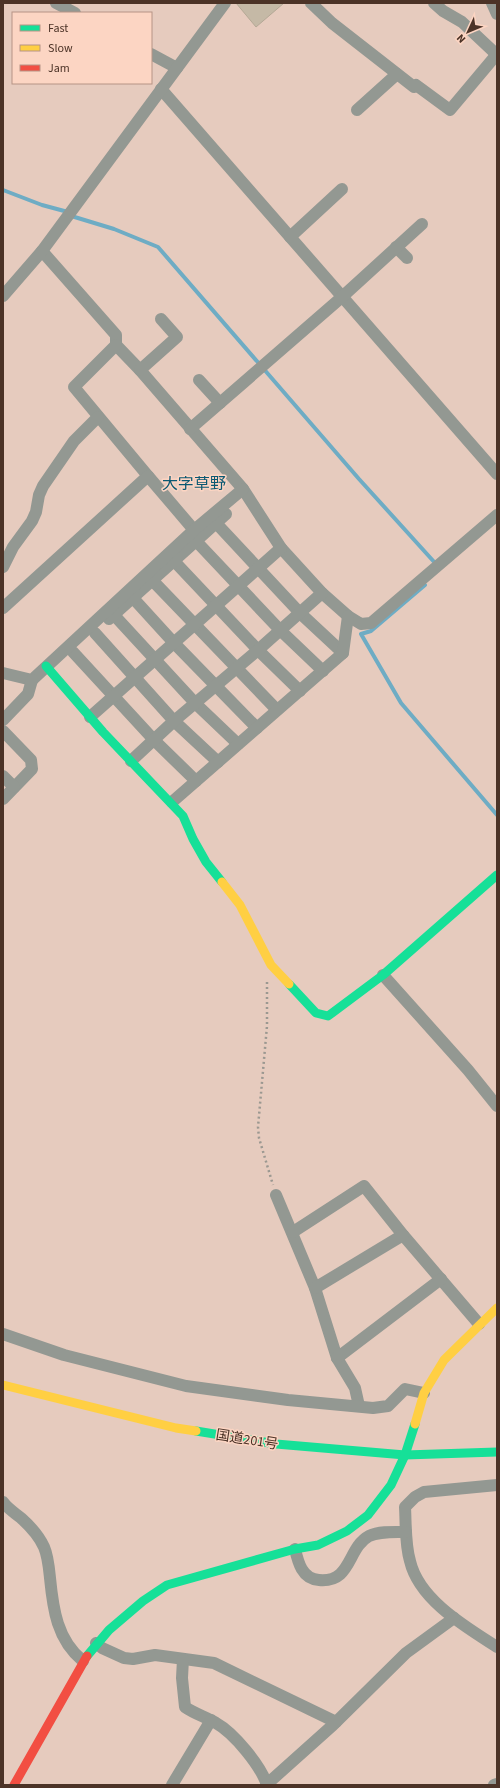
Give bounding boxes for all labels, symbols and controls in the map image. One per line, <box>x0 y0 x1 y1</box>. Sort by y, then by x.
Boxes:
legend <box>12 12 152 84</box>
north arrow <box>448 12 488 52</box>
text: Fast <box>48 20 68 37</box>
text: N <box>453 31 469 46</box>
text: Slow <box>48 40 73 57</box>
text: Jam <box>48 60 70 77</box>
district label: 大字草野 <box>162 473 226 495</box>
street label: 国道201号 <box>214 1425 279 1455</box>

